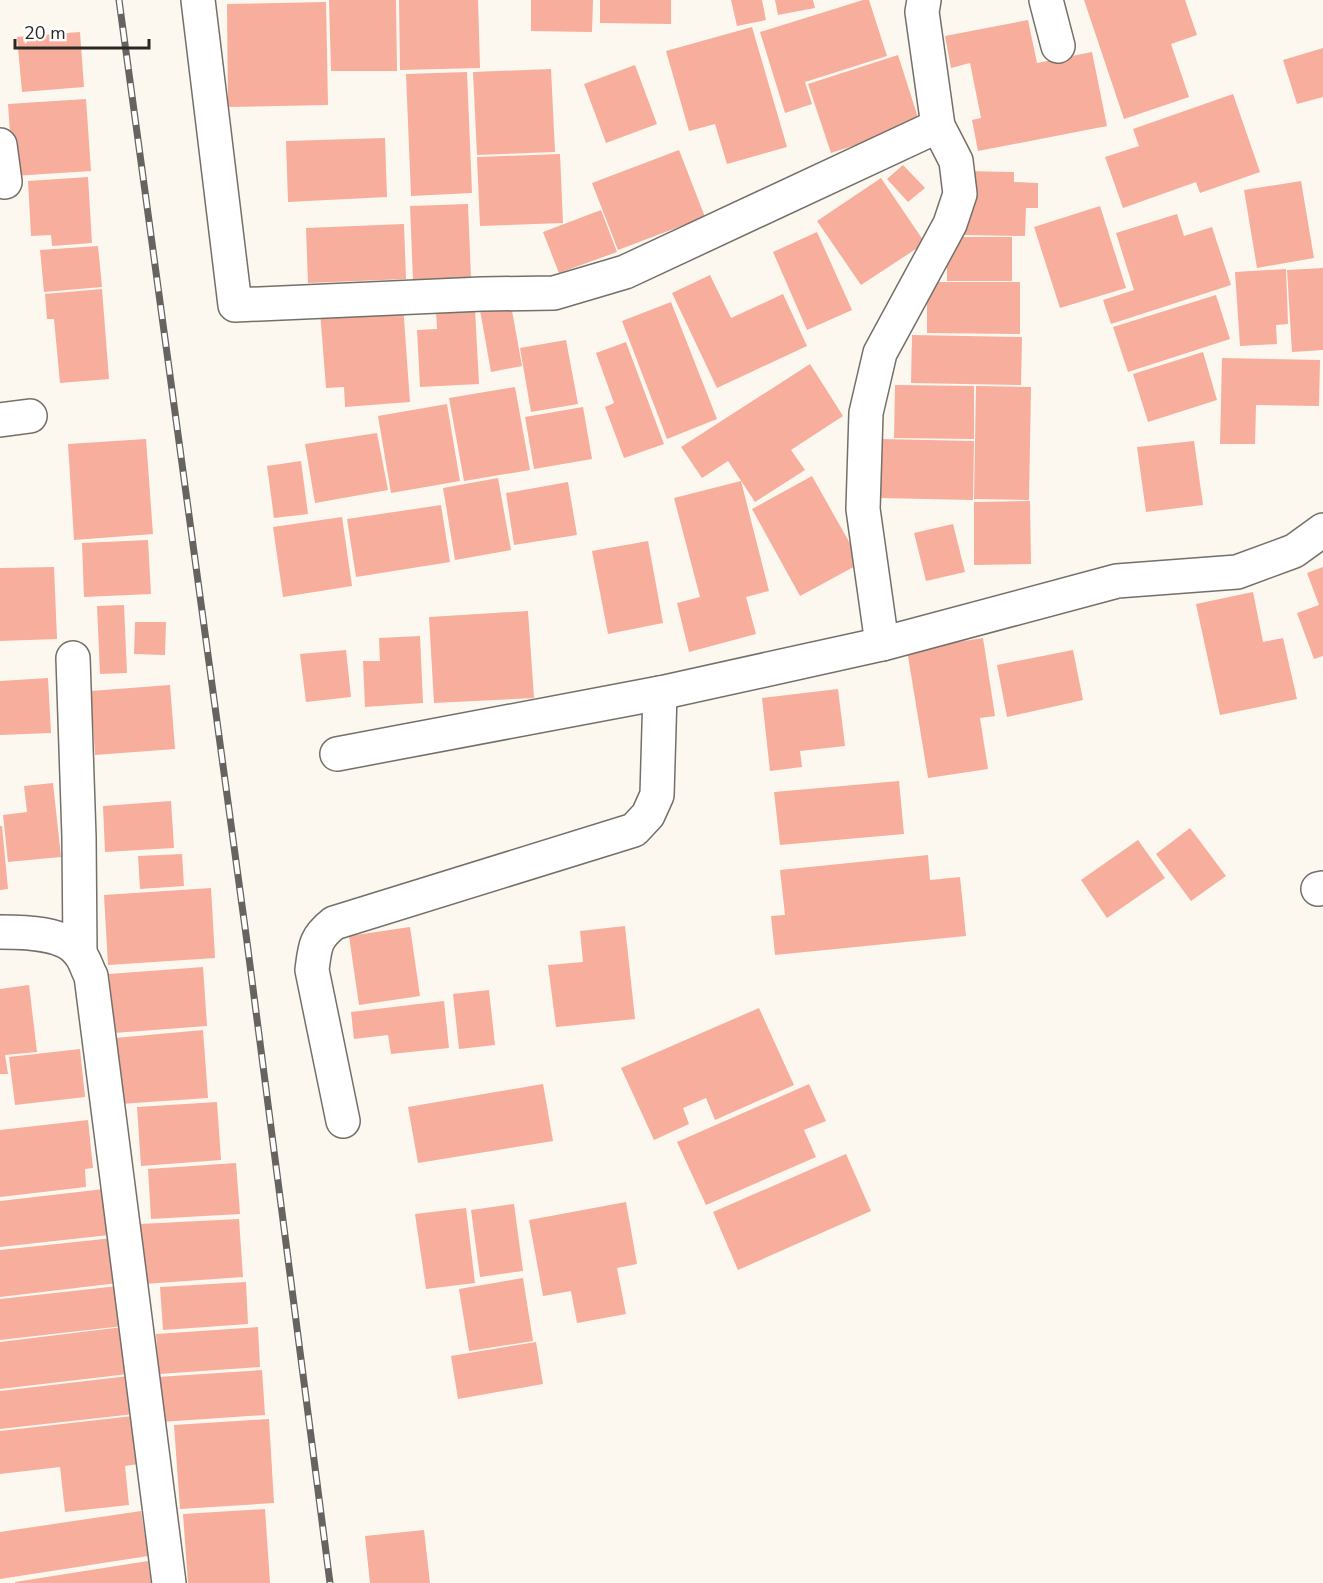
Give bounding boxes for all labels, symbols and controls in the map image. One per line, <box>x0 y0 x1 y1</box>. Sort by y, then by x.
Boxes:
scale bar <box>15 12 148 50</box>
text: 20 m <box>24 21 66 45</box>

